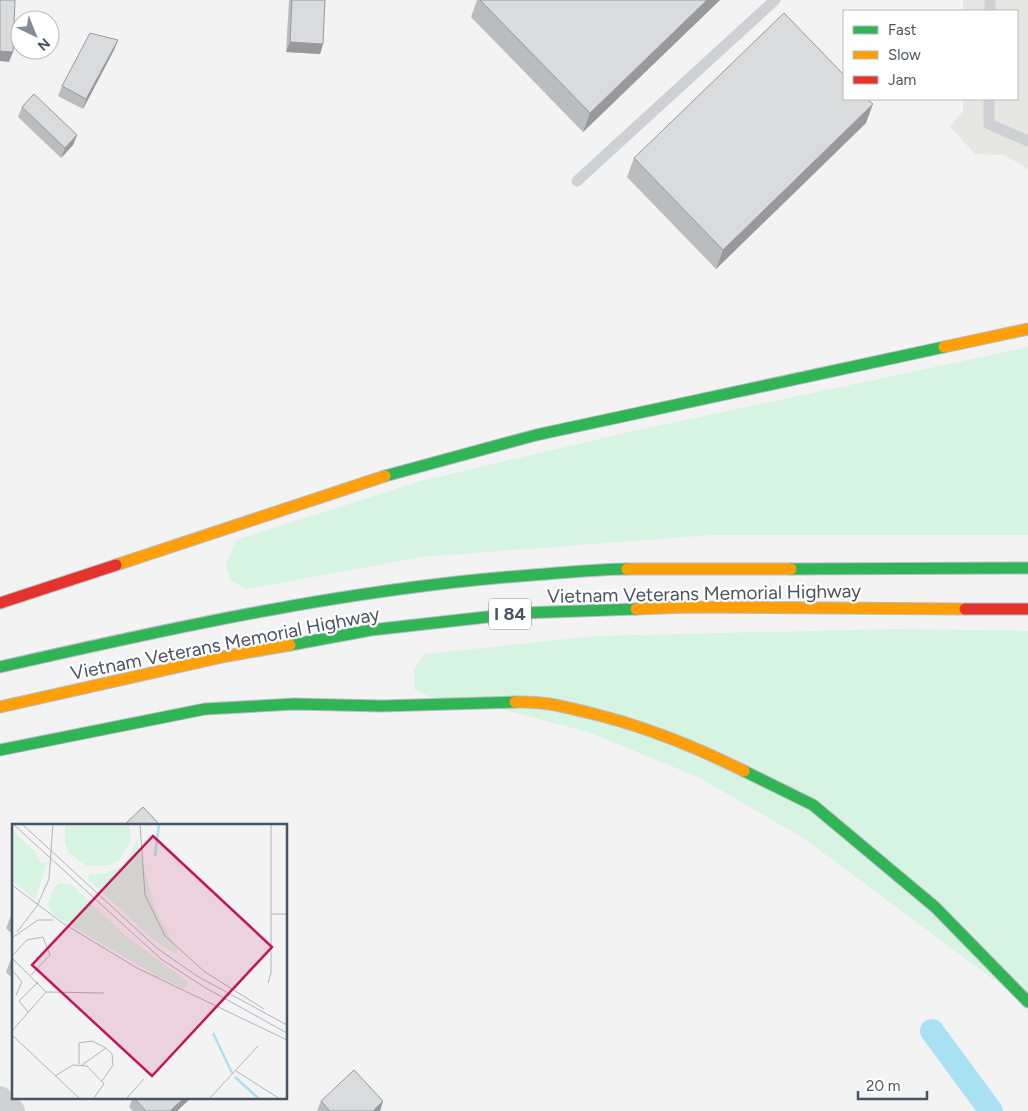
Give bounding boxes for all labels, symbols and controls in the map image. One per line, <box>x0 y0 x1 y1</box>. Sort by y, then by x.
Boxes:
north arrow <box>10 10 60 60</box>
legend <box>843 10 1018 100</box>
text: Fast <box>888 21 917 39</box>
text: N <box>34 34 53 54</box>
text: Slow <box>888 46 921 64</box>
text: Jam <box>888 71 916 89</box>
street label: Vietnam Veterans Memorial Highway <box>547 579 861 608</box>
road number: I 84 <box>489 598 531 630</box>
street label: Vietnam Veterans Memorial Highway <box>69 602 382 685</box>
inset map <box>12 824 288 1098</box>
scale bar <box>858 1068 927 1100</box>
text: 20 m <box>866 1077 900 1095</box>

